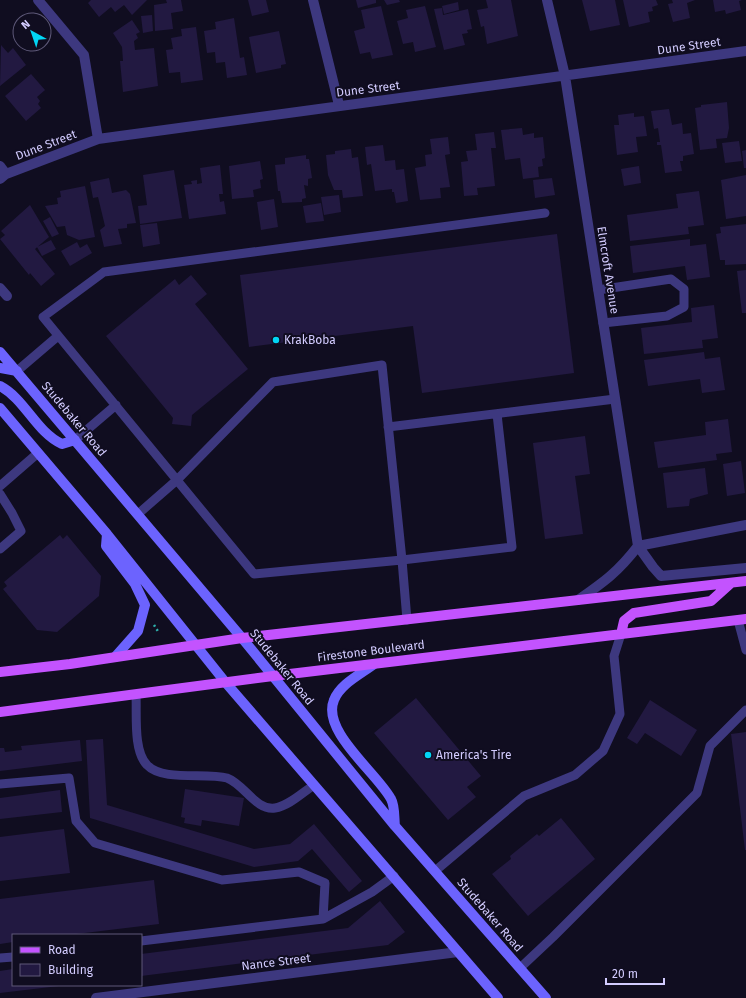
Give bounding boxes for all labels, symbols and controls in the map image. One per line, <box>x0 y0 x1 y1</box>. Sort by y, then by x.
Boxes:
north arrow <box>12 12 52 52</box>
text: N <box>19 17 33 32</box>
street label: Dune Street <box>656 35 722 57</box>
street label: Dune Street <box>335 78 401 100</box>
street label: Dune Street <box>14 127 79 163</box>
street label: Elmcroft Avenue <box>594 225 622 315</box>
place label: KrakBoba <box>284 333 336 347</box>
marker: KrakBoba <box>271 335 281 345</box>
street label: Studebaker Road <box>39 379 109 459</box>
street label: Studebaker Road <box>247 626 317 708</box>
street label: Firestone Boulevard <box>316 637 426 665</box>
place label: America's Tire <box>436 748 511 762</box>
marker: America's Tire <box>423 750 433 760</box>
street label: Studebaker Road <box>454 875 526 955</box>
legend <box>12 934 142 986</box>
text: Road <box>48 943 76 957</box>
street label: Nance Street <box>241 951 312 973</box>
scale bar <box>606 960 664 986</box>
text: Building <box>48 963 94 977</box>
text: 20 m <box>612 967 638 981</box>

